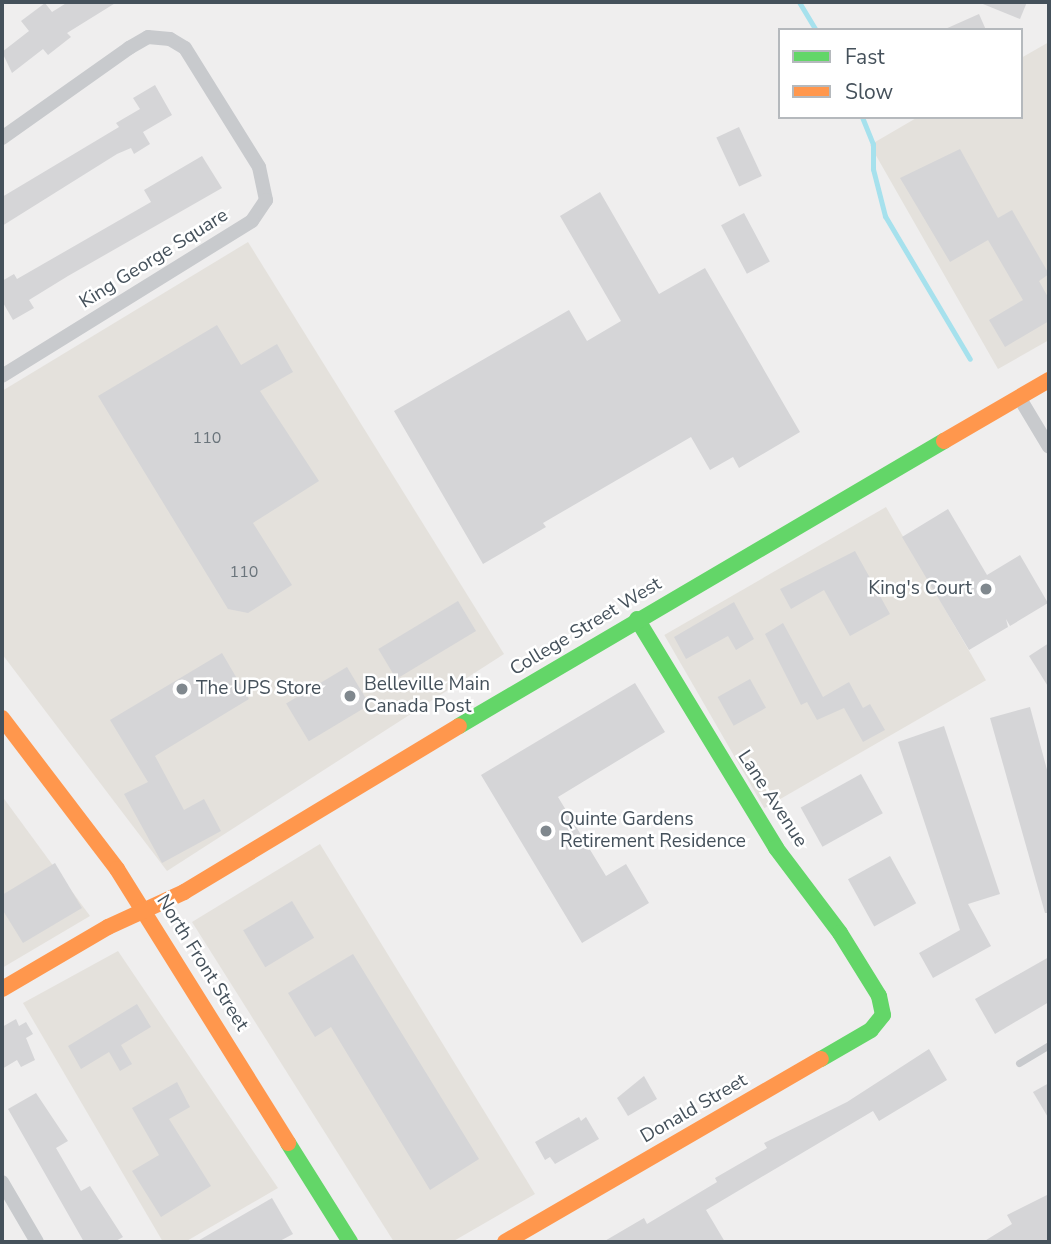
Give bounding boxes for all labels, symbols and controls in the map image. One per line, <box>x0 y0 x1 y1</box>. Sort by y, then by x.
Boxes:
legend <box>778 28 1023 119</box>
text: Fast <box>845 43 885 71</box>
text: Slow <box>845 78 893 106</box>
street label: King George Square <box>76 204 232 314</box>
house number: 110 <box>193 428 221 448</box>
house number: 110 <box>230 562 258 582</box>
street label: College Street West <box>506 573 666 681</box>
place label: King's Court <box>868 578 972 600</box>
marker: King's Court <box>978 581 994 597</box>
place label: Belleville Main Canada Post <box>364 674 490 718</box>
place label: The UPS Store <box>196 678 321 700</box>
marker: The UPS Store <box>174 681 190 697</box>
marker: Belleville Main Canada Post <box>342 688 358 704</box>
street label: Lane Avenue <box>732 746 812 852</box>
place label: Quinte Gardens Retirement Residence <box>560 809 746 853</box>
marker: Quinte Gardens Retirement Residence <box>538 823 554 839</box>
street label: North Front Street <box>151 891 253 1035</box>
street label: Donald Street <box>637 1069 751 1149</box>

